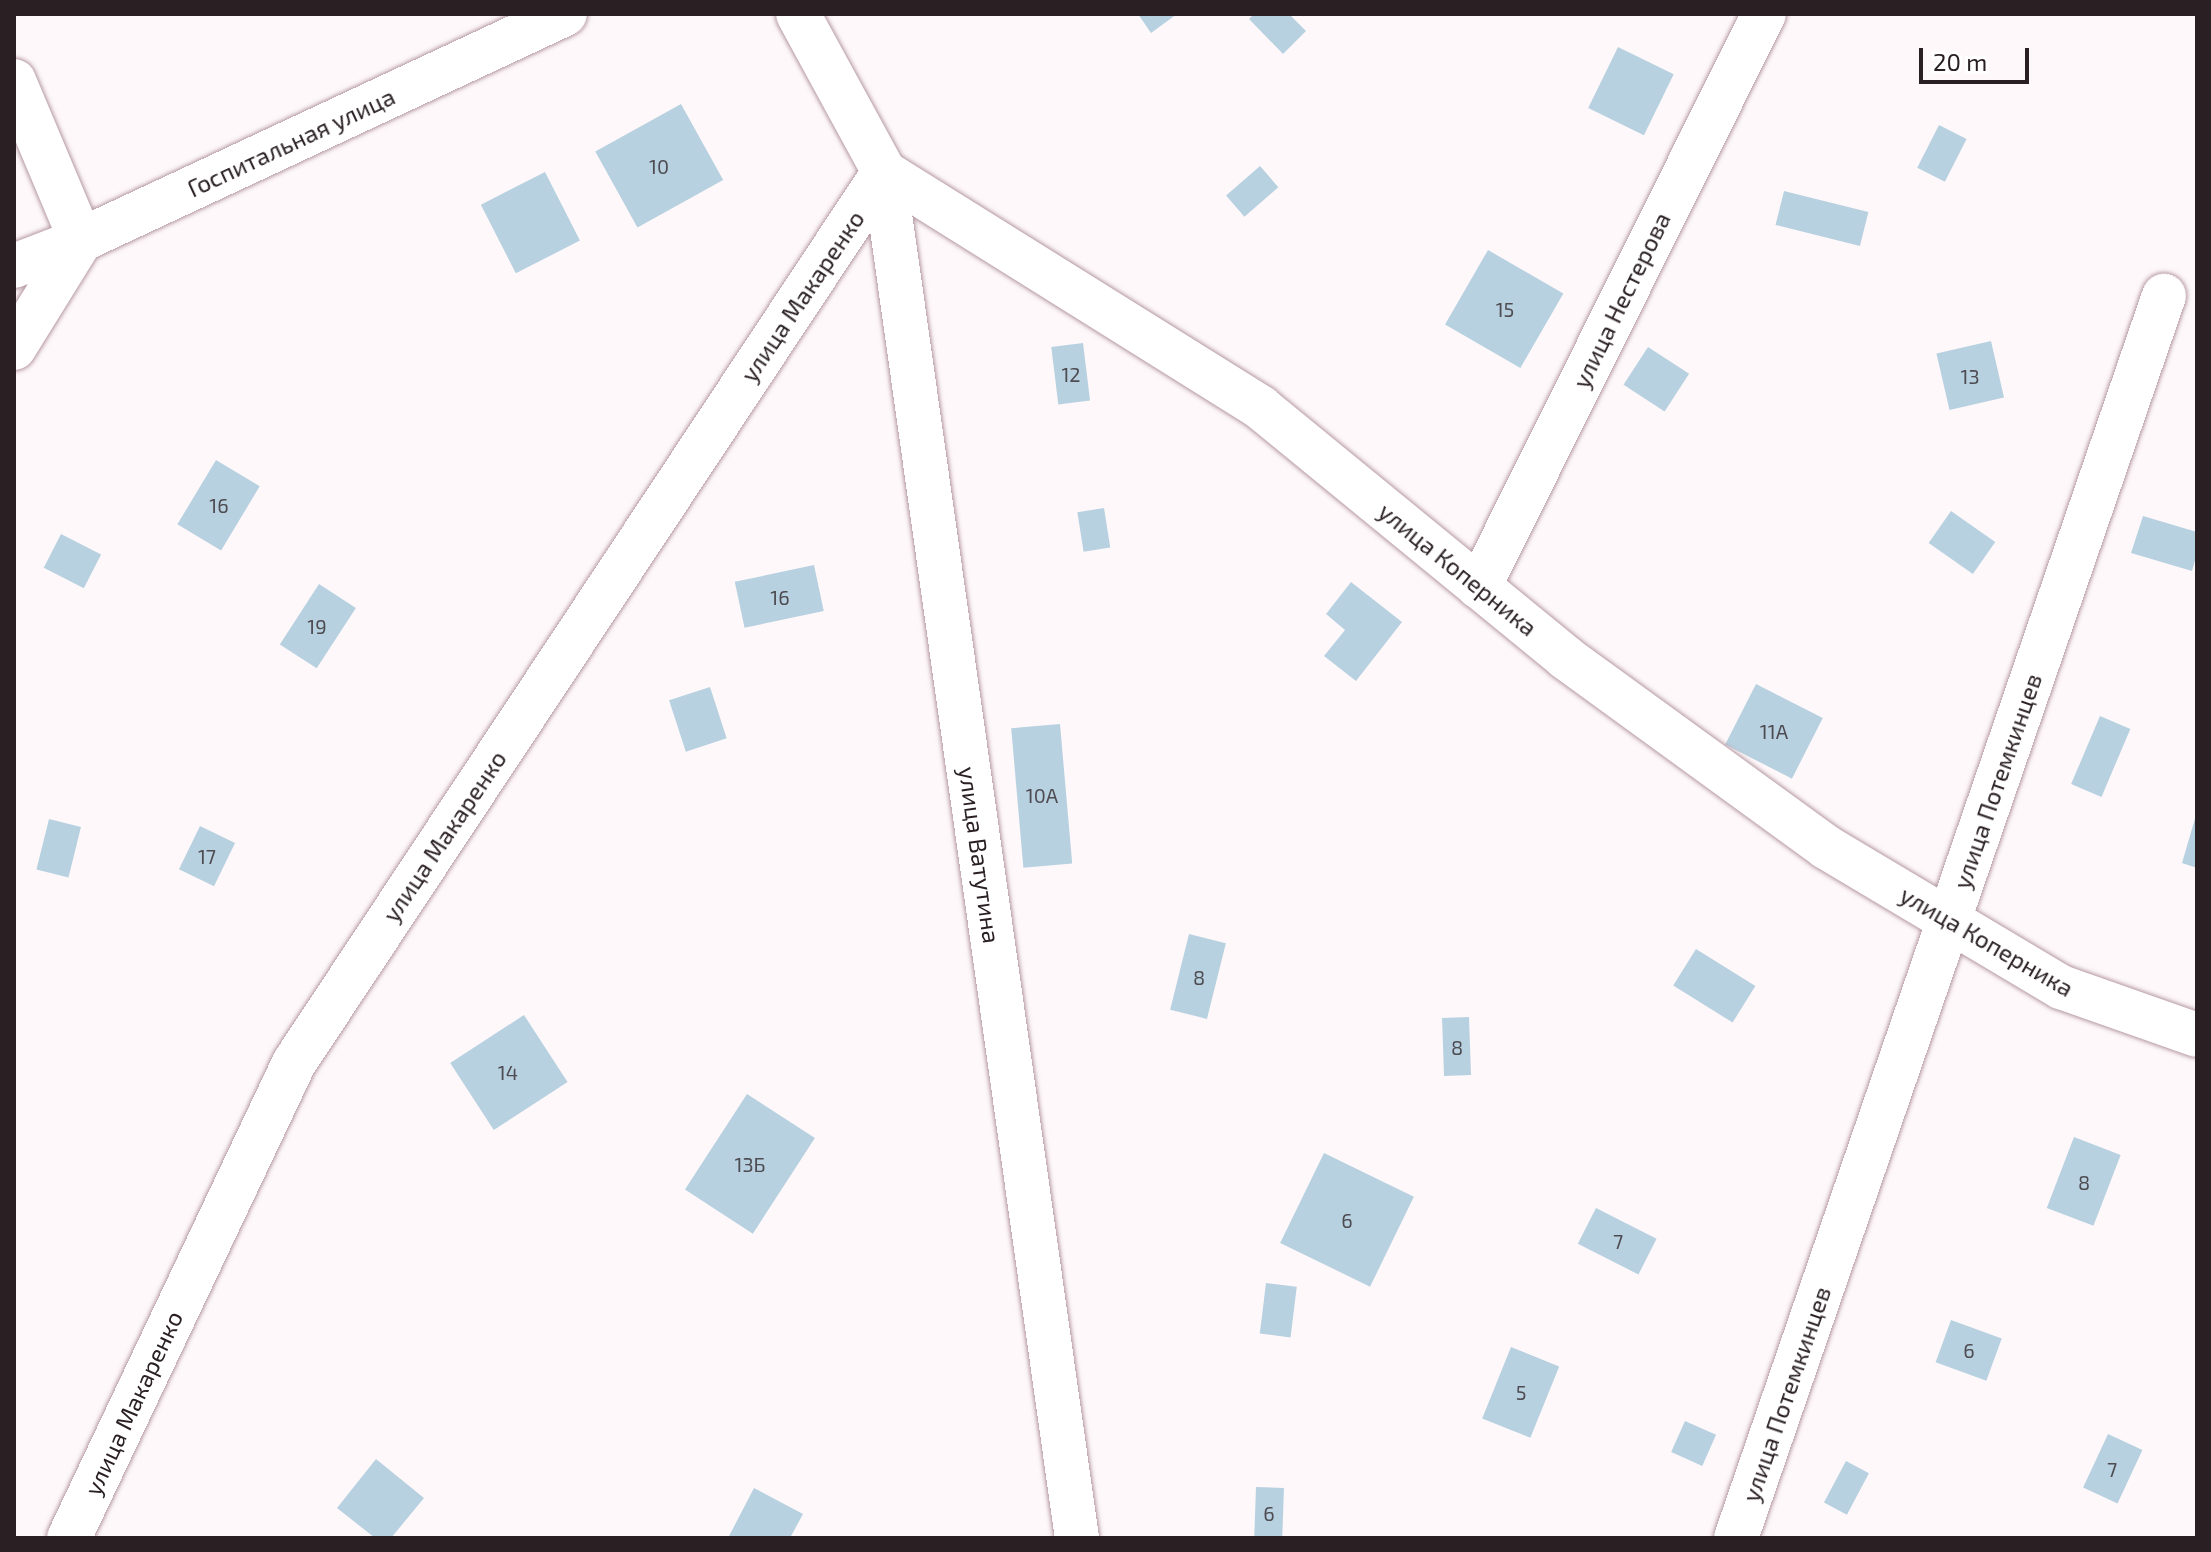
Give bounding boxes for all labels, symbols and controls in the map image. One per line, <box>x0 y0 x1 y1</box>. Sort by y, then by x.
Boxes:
scale bar <box>1923 32 2033 82</box>
text: 20 m <box>1933 47 1987 76</box>
street label: Госпитальная улица <box>183 81 399 203</box>
house number: 10 <box>649 154 669 178</box>
street label: улица Макаренко <box>734 205 870 387</box>
street label: улица Нестерова <box>1566 207 1676 393</box>
house number: 15 <box>1496 297 1514 321</box>
house number: 12 <box>1061 362 1081 386</box>
house number: 13 <box>1960 364 1980 388</box>
house number: 16 <box>209 493 229 517</box>
street label: улица Коперника <box>1373 496 1543 642</box>
house number: 16 <box>770 585 790 609</box>
house number: 19 <box>307 614 327 638</box>
street label: улица Потемкинцев <box>1947 670 2047 892</box>
house number: 11А <box>1760 719 1788 743</box>
street label: улица Макаренко <box>376 745 512 927</box>
street label: улица Ватутина <box>953 765 1007 945</box>
house number: 10А <box>1026 783 1058 807</box>
house number: 17 <box>198 844 216 868</box>
street label: улица Коперника <box>1895 880 2079 1002</box>
house number: 8 <box>1193 965 1205 989</box>
house number: 8 <box>1451 1035 1463 1059</box>
house number: 14 <box>498 1060 518 1084</box>
house number: 13Б <box>734 1152 766 1176</box>
house number: 8 <box>2078 1170 2090 1194</box>
house number: 6 <box>1341 1208 1353 1232</box>
house number: 7 <box>1613 1229 1623 1253</box>
street label: улица Потемкинцев <box>1736 1283 1836 1505</box>
street label: улица Макаренко <box>78 1306 188 1500</box>
house number: 6 <box>1963 1338 1975 1362</box>
house number: 5 <box>1516 1380 1526 1404</box>
house number: 7 <box>2107 1457 2117 1481</box>
house number: 6 <box>1263 1501 1275 1525</box>

